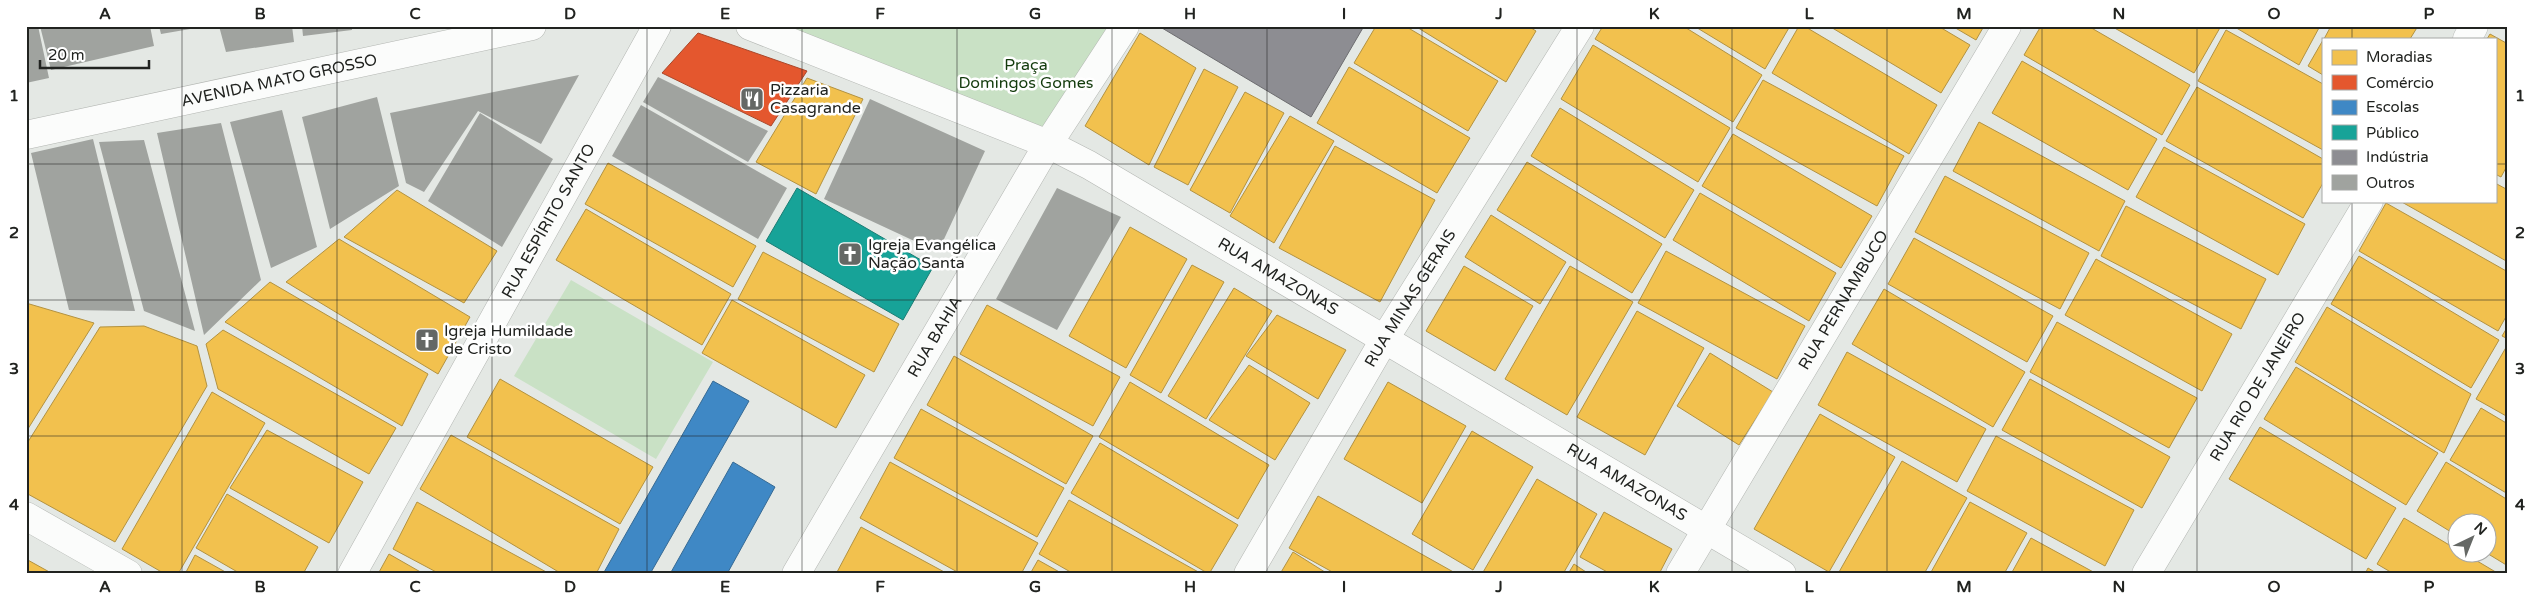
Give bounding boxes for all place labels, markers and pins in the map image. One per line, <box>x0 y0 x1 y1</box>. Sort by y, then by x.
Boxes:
place label: Pizzaria Casagrande <box>770 80 861 118</box>
restaurant icon: Pizzaria Casagrande <box>739 86 765 112</box>
place label: Igreja Evangélica Nação Santa <box>868 235 996 273</box>
church icon: Igreja Evangélica Nação Santa <box>837 241 863 267</box>
place label: Igreja Humildade de Cristo <box>444 321 573 359</box>
church icon: Igreja Humildade de Cristo <box>414 327 440 353</box>

